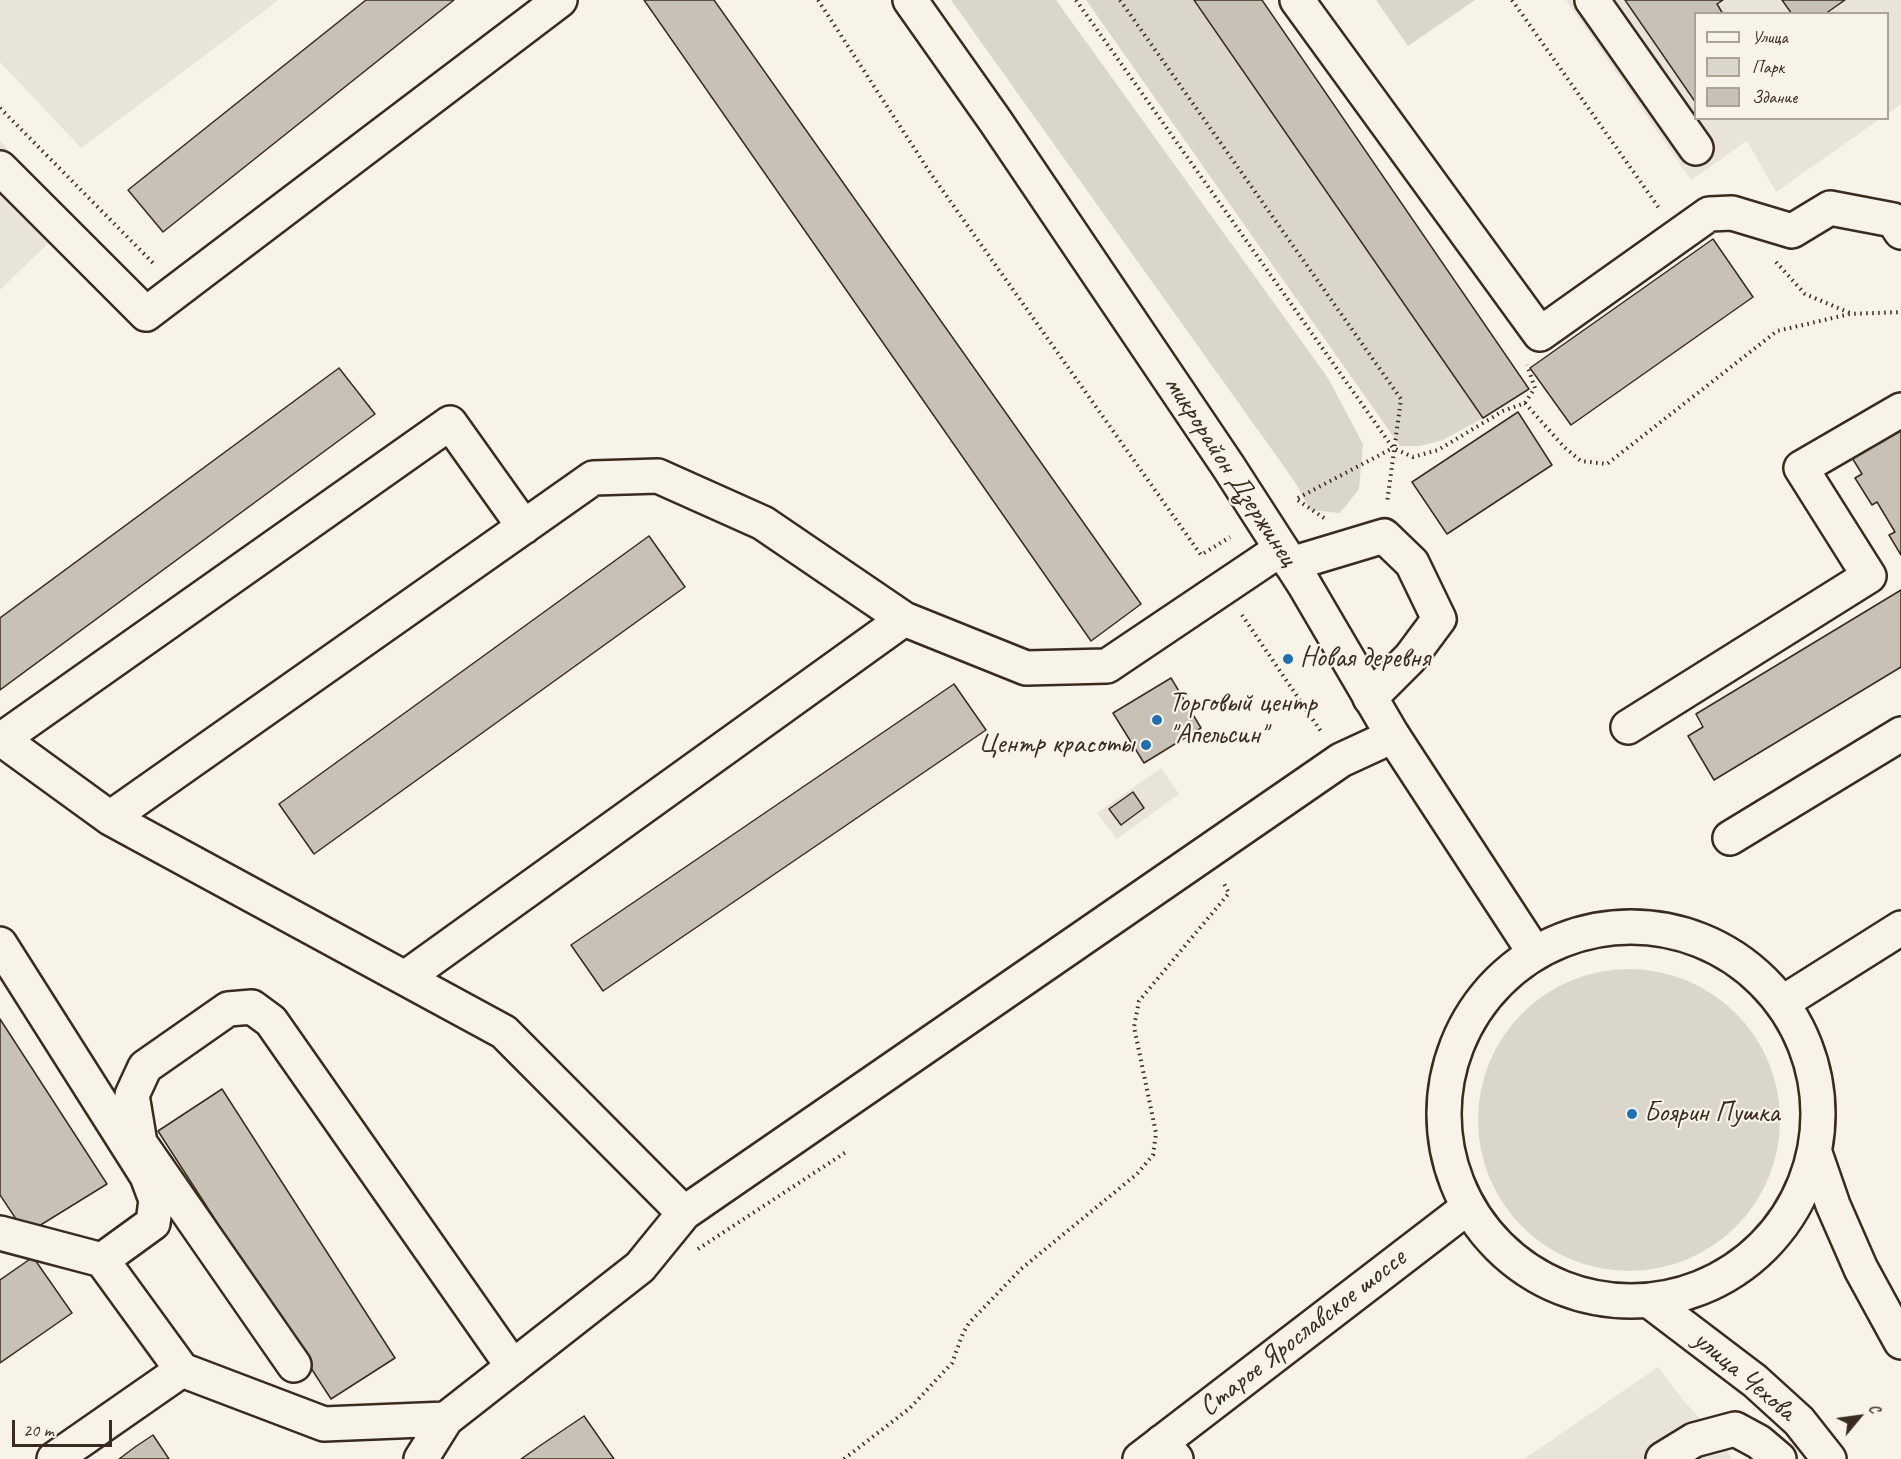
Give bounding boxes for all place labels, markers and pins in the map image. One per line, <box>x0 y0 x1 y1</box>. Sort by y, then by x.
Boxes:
place label: Новая деревня <box>1300 642 1430 676</box>
marker: Новая деревня <box>1281 652 1295 666</box>
place label: Торговый центр "Апельсин" <box>1169 687 1317 753</box>
marker: Торговый центр "Апельсин" <box>1150 713 1164 727</box>
place label: Центр красоты <box>978 728 1134 762</box>
marker: Центр красоты <box>1139 738 1153 752</box>
place label: Боярин Пушка <box>1644 1097 1779 1131</box>
marker: Боярин Пушка <box>1625 1107 1639 1121</box>

